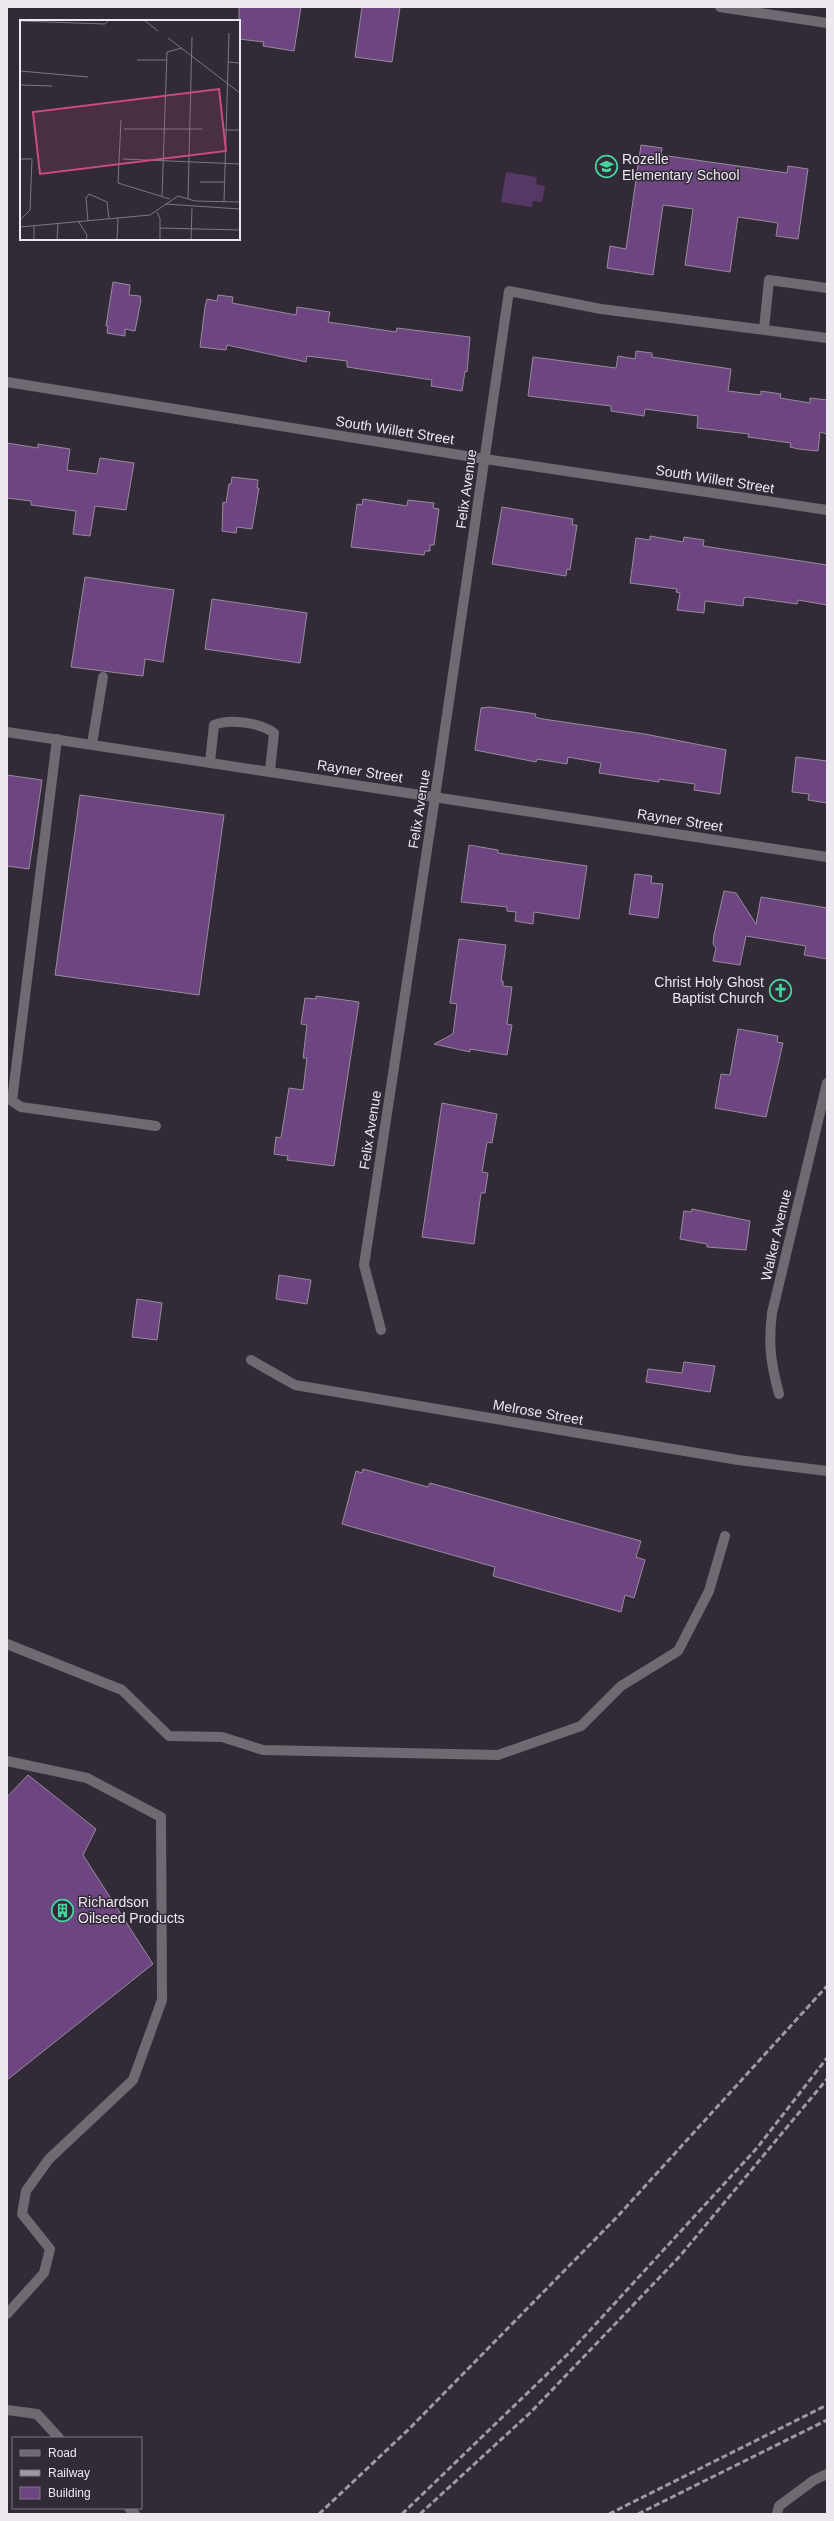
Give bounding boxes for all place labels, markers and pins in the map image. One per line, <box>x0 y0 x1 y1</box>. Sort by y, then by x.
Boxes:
place label: Rozelle Elementary School <box>622 151 740 183</box>
school or university icon: Rozelle Elementary School <box>593 154 619 180</box>
place label: Christ Holy Ghost Baptist Church <box>654 974 764 1006</box>
church icon: Christ Holy Ghost Baptist Church <box>767 977 793 1003</box>
place label: Richardson Oilseed Products <box>78 1894 185 1926</box>
building icon: Richardson Oilseed Products <box>50 1897 76 1923</box>

